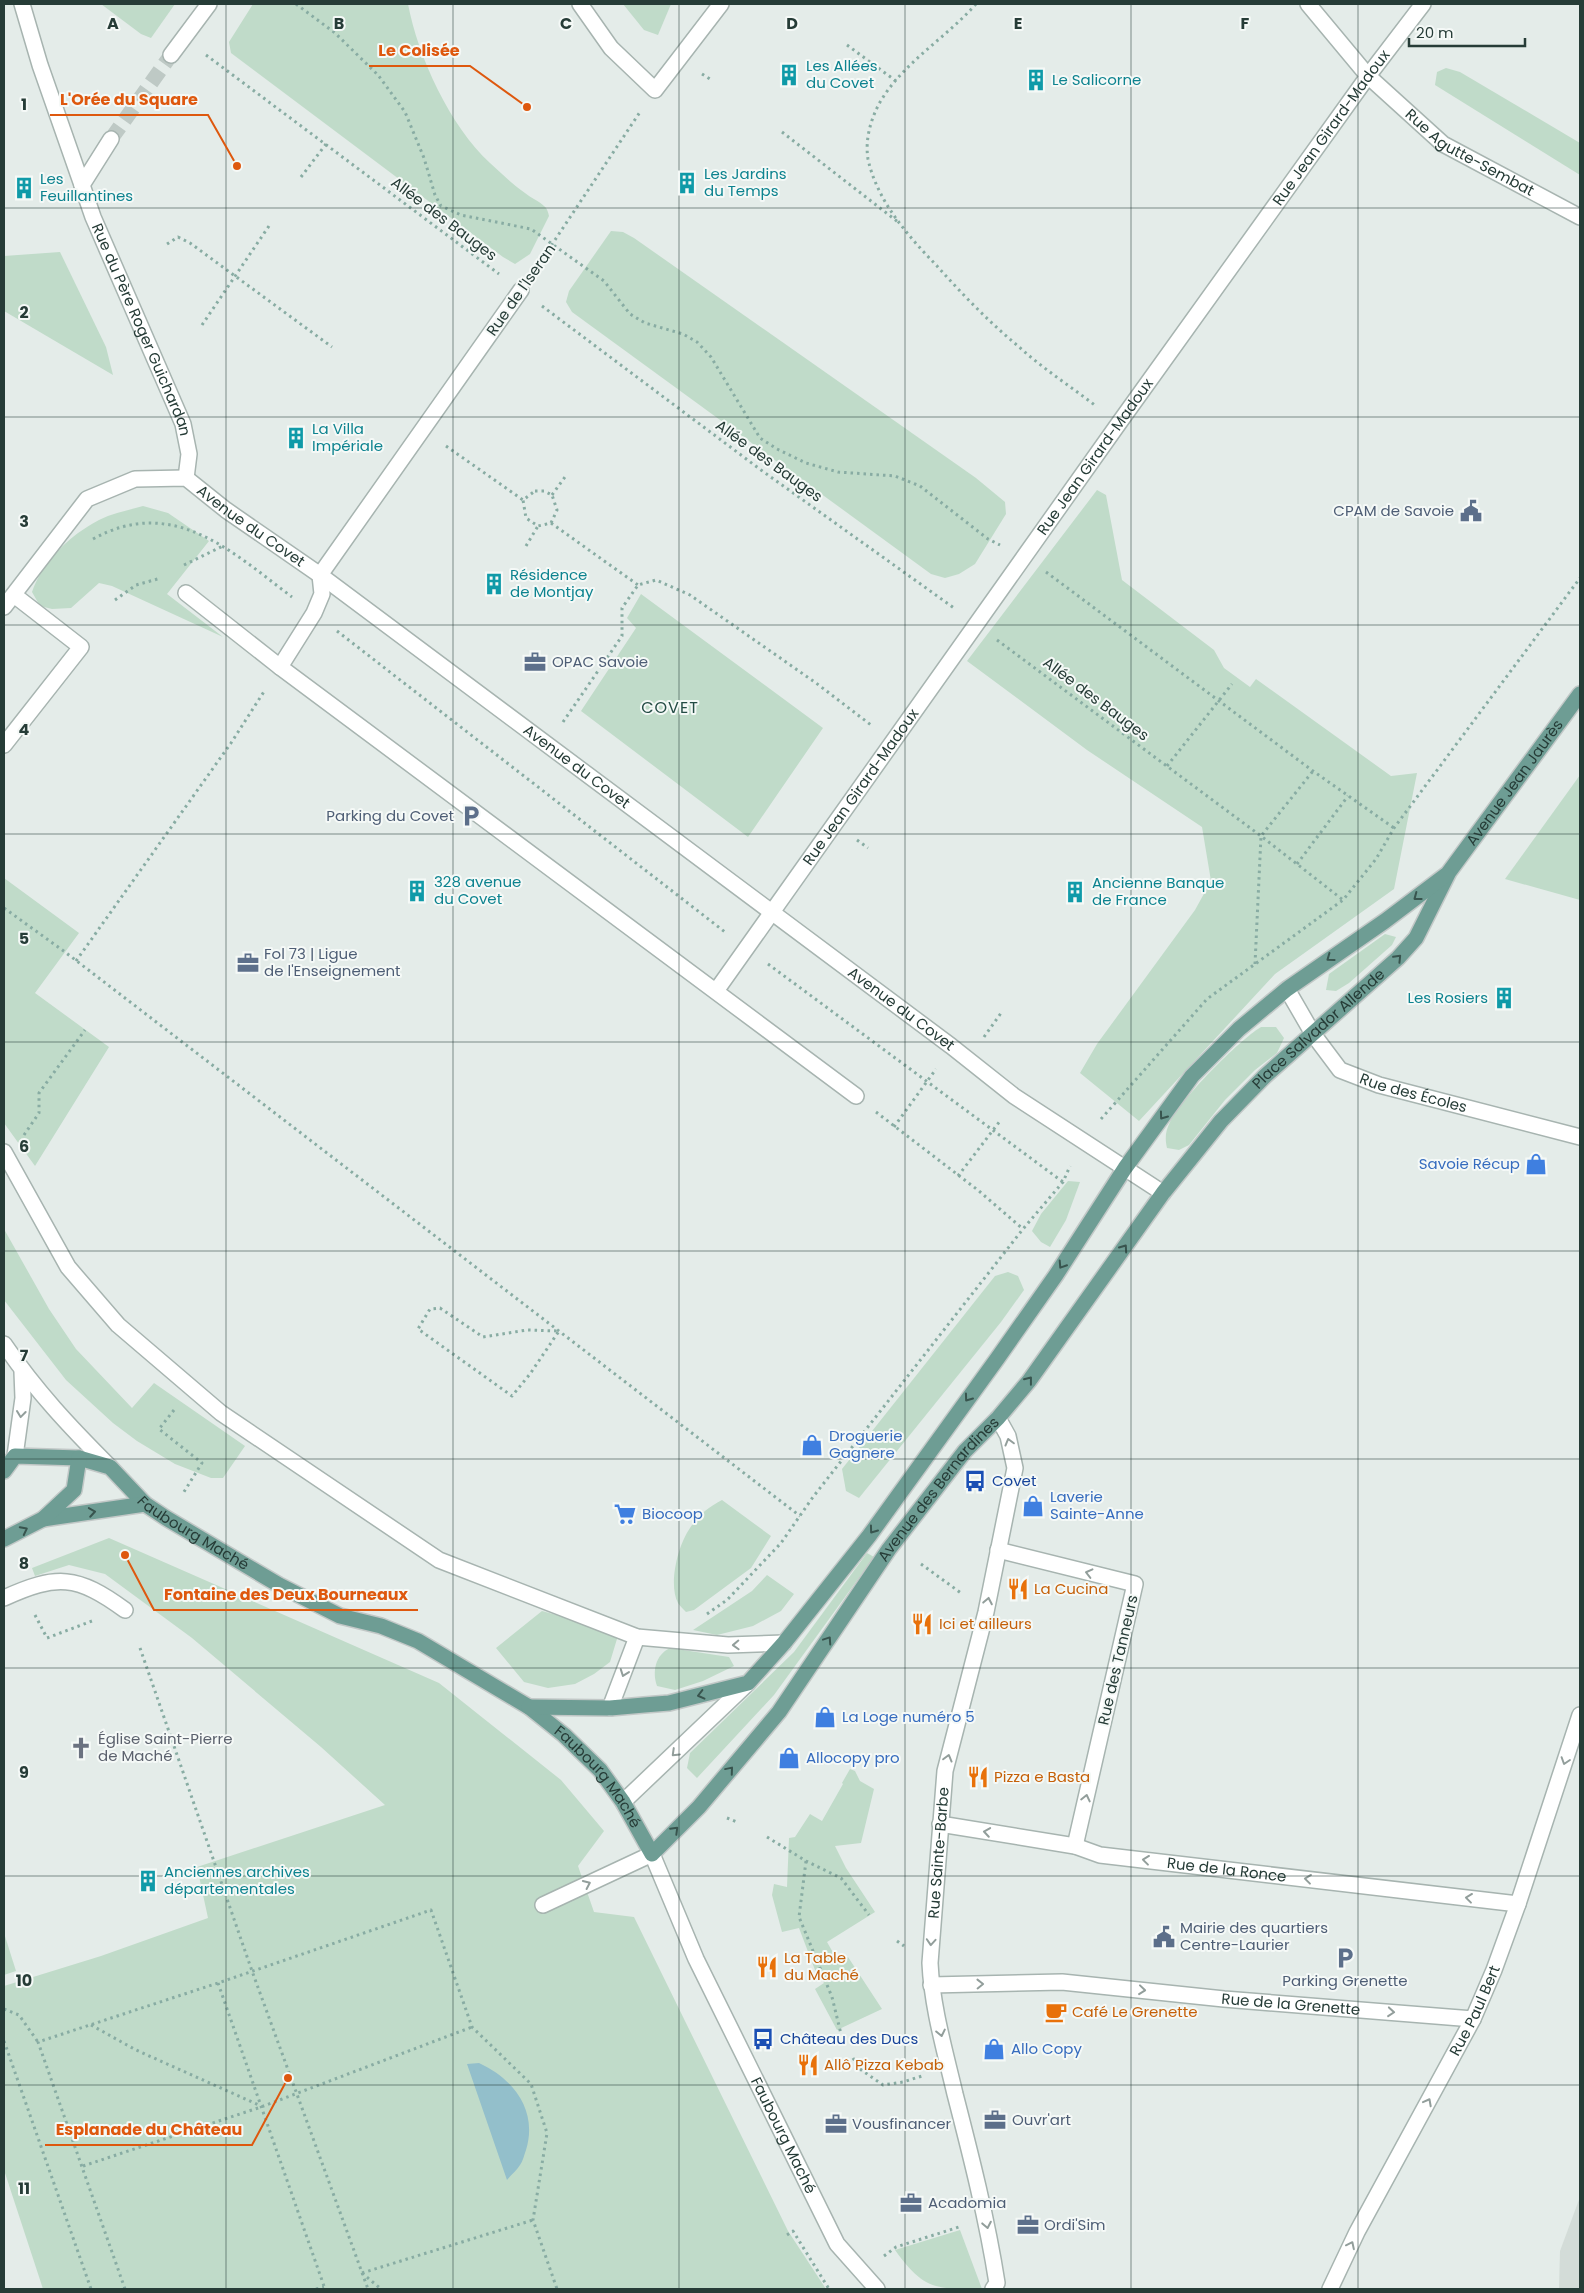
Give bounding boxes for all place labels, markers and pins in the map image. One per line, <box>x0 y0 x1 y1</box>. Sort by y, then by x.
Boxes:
callout: Le Colisée <box>369 35 470 66</box>
place label: Les Allées du Covet <box>806 55 878 93</box>
building icon: Les Allées du Covet <box>776 62 802 88</box>
building icon: Le Salicorne <box>1023 67 1049 93</box>
place label: Le Salicorne <box>1052 69 1141 90</box>
callout: L'Orée du Square <box>50 84 208 115</box>
place label: Les Jardins du Temps <box>704 163 787 201</box>
place label: Les Feuillantines <box>40 168 133 206</box>
building icon: Les Jardins du Temps <box>674 170 700 196</box>
building icon: Les Feuillantines <box>11 175 37 201</box>
place label: La Villa Impériale <box>312 418 383 456</box>
building icon: La Villa Impériale <box>283 425 309 451</box>
public building icon: CPAM de Savoie <box>1458 498 1484 524</box>
place label: CPAM de Savoie <box>1333 500 1454 521</box>
place label: Résidence de Montjay <box>510 564 594 602</box>
building icon: Résidence de Montjay <box>481 571 507 597</box>
office icon: OPAC Savoie <box>522 649 548 675</box>
place label: OPAC Savoie <box>552 651 648 672</box>
parking icon: Parking du Covet <box>458 803 484 829</box>
place label: Parking du Covet <box>326 805 454 826</box>
place label: 328 avenue du Covet <box>434 871 521 909</box>
place label: Ancienne Banque de France <box>1092 872 1224 910</box>
building icon: 328 avenue du Covet <box>404 878 430 904</box>
building icon: Ancienne Banque de France <box>1062 879 1088 905</box>
place label: Fol 73 | Ligue de l'Enseignement <box>264 943 401 981</box>
office icon: Fol 73 | Ligue de l'Enseignement <box>235 950 261 976</box>
building icon: Les Rosiers <box>1491 985 1517 1011</box>
place label: Les Rosiers <box>1407 987 1488 1008</box>
shop icon: Savoie Récup <box>1523 1151 1549 1177</box>
place label: Savoie Récup <box>1419 1153 1520 1174</box>
place label: Droguerie Gagnere <box>829 1425 902 1463</box>
shop icon: Droguerie Gagnere <box>799 1432 825 1458</box>
bus stop icon: Covet <box>962 1468 988 1494</box>
place label: Covet <box>992 1470 1036 1491</box>
place label: Laverie Sainte-Anne <box>1050 1486 1144 1524</box>
shop icon: Laverie Sainte-Anne <box>1020 1493 1046 1519</box>
supermarket icon: Biocoop <box>612 1501 638 1527</box>
place label: Biocoop <box>642 1503 703 1524</box>
restaurant icon: La Cucina <box>1005 1576 1031 1602</box>
place label: La Cucina <box>1034 1578 1108 1599</box>
callout: Fontaine des Deux Bourneaux <box>154 1579 418 1610</box>
restaurant icon: Ici et ailleurs <box>909 1611 935 1637</box>
place label: Ici et ailleurs <box>939 1613 1032 1634</box>
shop icon: La Loge numéro 5 <box>812 1704 838 1730</box>
place label: La Loge numéro 5 <box>842 1706 975 1727</box>
place label: Église Saint-Pierre de Maché <box>98 1728 232 1766</box>
church icon: Église Saint-Pierre de Maché <box>68 1735 94 1761</box>
shop icon: Allocopy pro <box>776 1745 802 1771</box>
place label: Allocopy pro <box>806 1747 900 1768</box>
restaurant icon: Pizza e Basta <box>965 1764 991 1790</box>
place label: Pizza e Basta <box>994 1766 1090 1787</box>
place label: Anciennes archives départementales <box>164 1861 310 1899</box>
building icon: Anciennes archives départementales <box>135 1868 161 1894</box>
place label: Mairie des quartiers Centre-Laurier <box>1180 1917 1328 1955</box>
public building icon: Mairie des quartiers Centre-Laurier <box>1151 1924 1177 1950</box>
parking icon: Parking Grenette <box>1332 1945 1358 1971</box>
place label: La Table du Maché <box>784 1947 859 1985</box>
restaurant icon: La Table du Maché <box>754 1954 780 1980</box>
place label: Parking Grenette <box>1282 1970 1408 1991</box>
cafe icon: Café Le Grenette <box>1043 1999 1069 2025</box>
place label: Café Le Grenette <box>1072 2001 1197 2022</box>
bus stop icon: Château des Ducs <box>750 2026 776 2052</box>
place label: Château des Ducs <box>780 2028 918 2049</box>
shop icon: Allo Copy <box>981 2036 1007 2062</box>
place label: Allo Copy <box>1011 2038 1082 2059</box>
restaurant icon: Allô Pizza Kebab <box>795 2052 821 2078</box>
place label: Allô Pizza Kebab <box>824 2054 944 2075</box>
office icon: Ouvr'art <box>982 2107 1008 2133</box>
place label: Ouvr'art <box>1012 2109 1071 2130</box>
office icon: Vousfinancer <box>823 2111 849 2137</box>
place label: Vousfinancer <box>852 2113 952 2134</box>
callout: Esplanade du Château <box>45 2114 252 2145</box>
office icon: Acadomia <box>898 2190 924 2216</box>
place label: Acadomia <box>928 2192 1006 2213</box>
office icon: Ordi'Sim <box>1015 2212 1041 2238</box>
place label: Ordi'Sim <box>1044 2214 1106 2235</box>

